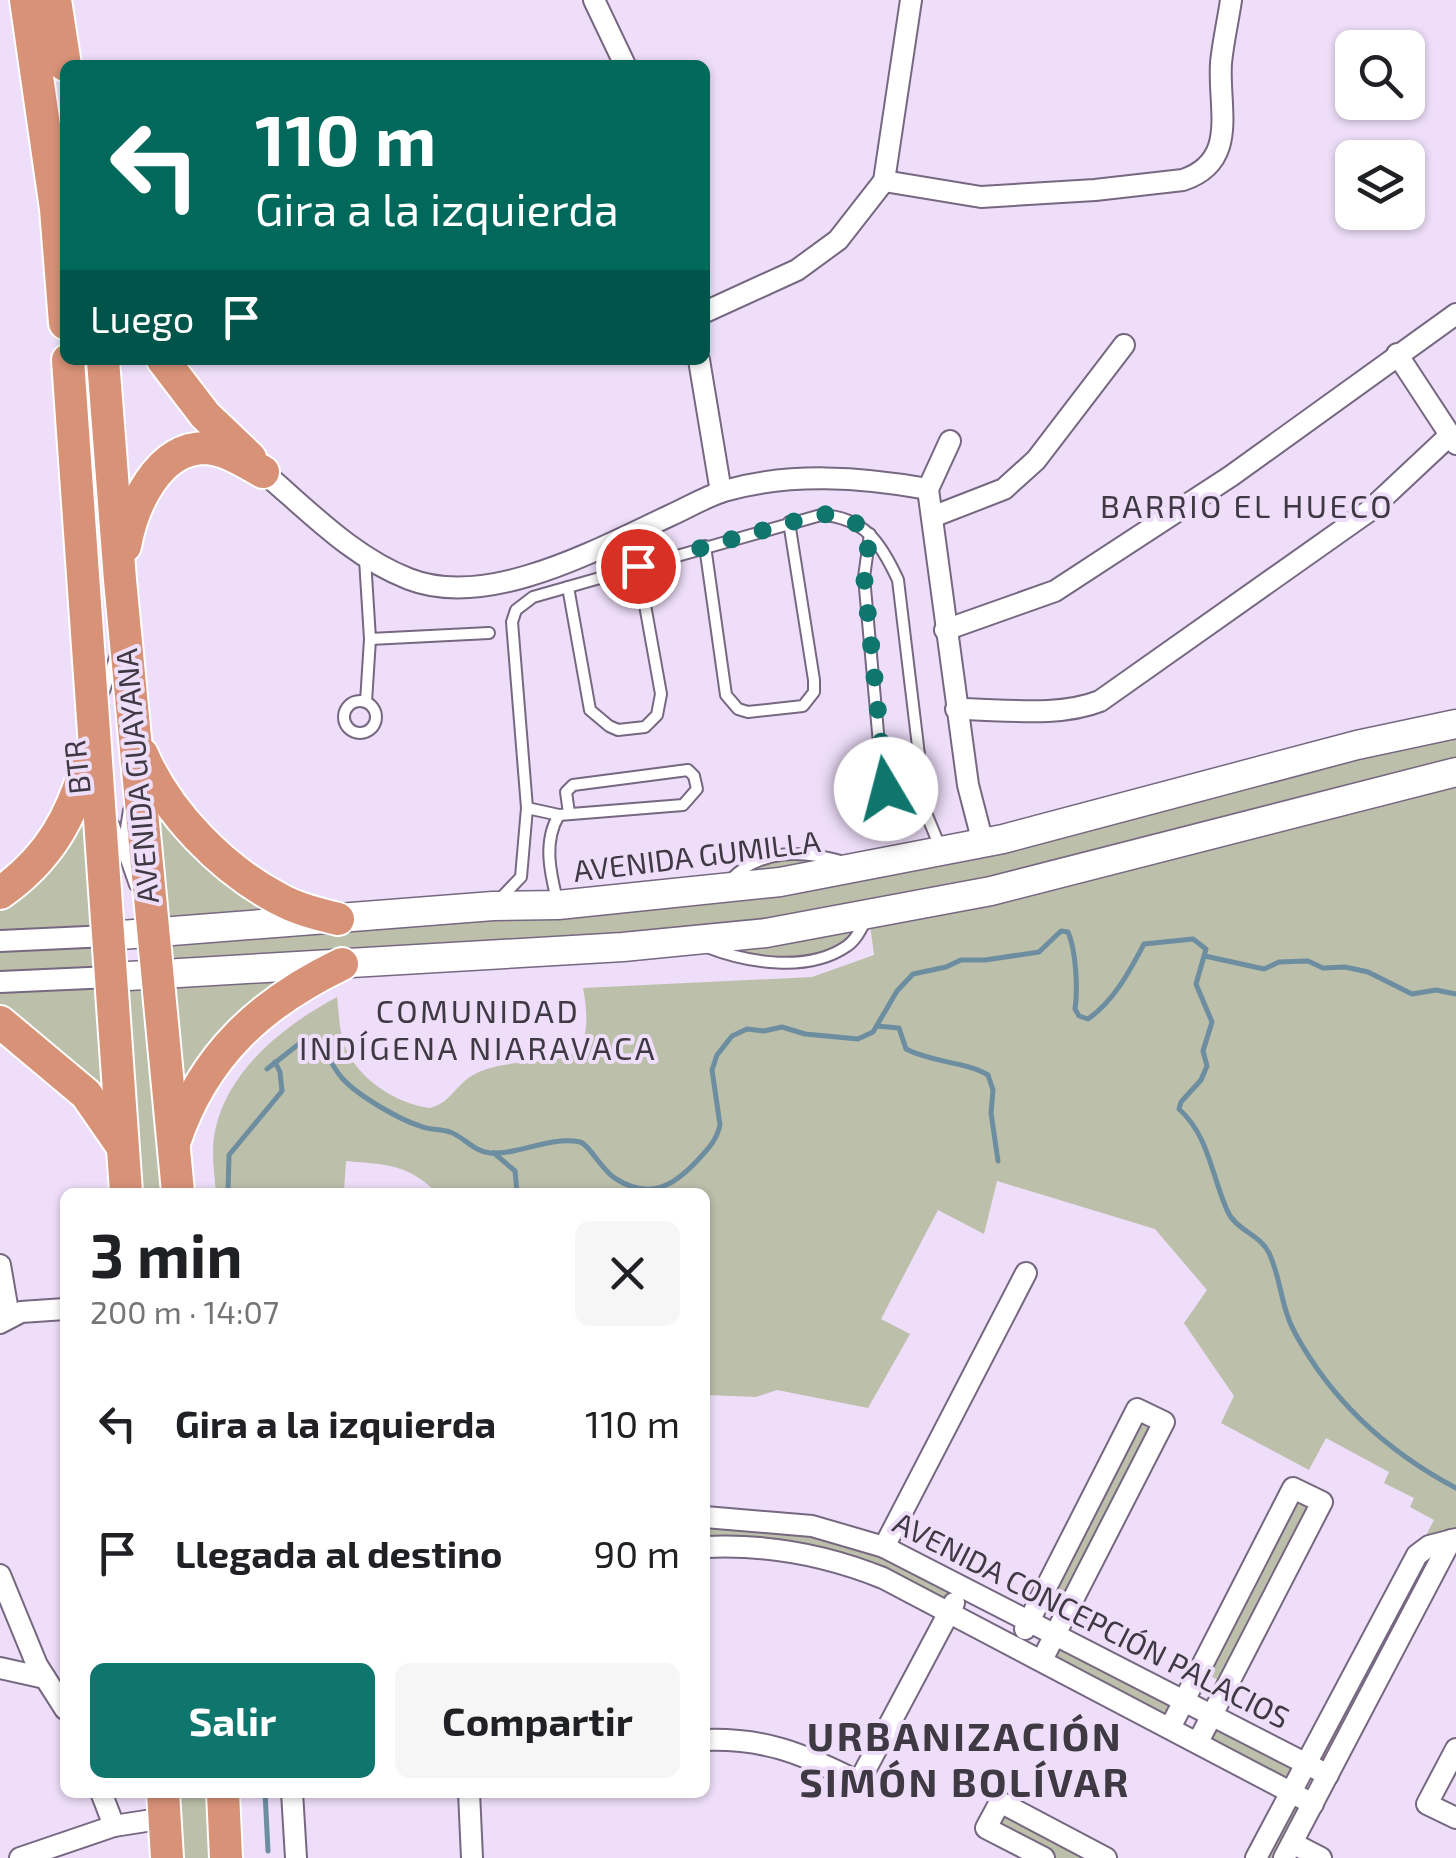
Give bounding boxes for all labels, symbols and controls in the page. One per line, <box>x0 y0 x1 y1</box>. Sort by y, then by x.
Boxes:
map controls <box>1335 30 1425 230</box>
button: search <box>1335 30 1425 120</box>
text: 110 m <box>255 96 436 180</box>
icon: left <box>90 100 220 230</box>
button: layers <box>1335 140 1425 230</box>
text: Gira a la izquierda <box>255 181 619 235</box>
icon: arrive <box>214 290 269 345</box>
text: Luego <box>90 295 194 341</box>
district label: BARRIO EL HUECO <box>1100 486 1394 524</box>
pin <box>596 524 681 609</box>
icon: arrive <box>611 539 666 594</box>
street label: AVENIDA GUAYANA <box>107 647 165 905</box>
position arrow <box>834 737 938 841</box>
street label: BTR <box>55 738 97 796</box>
street label: AVENIDA GUMILLA <box>571 822 823 888</box>
district label: COMUNIDAD INDÍGENA NIARAVACA <box>299 991 657 1066</box>
text: 3 min <box>90 1218 242 1290</box>
button: close <box>575 1221 680 1326</box>
text: 200 m · 14:07 <box>90 1292 279 1330</box>
icon: left <box>90 1396 145 1451</box>
text: Gira a la izquierda <box>175 1400 496 1446</box>
text: 110 m <box>585 1400 680 1446</box>
street label: AVENIDA CONCEPCIÓN PALACIOS <box>888 1503 1296 1735</box>
icon: arrive <box>90 1526 145 1581</box>
text: Llegada al destino <box>175 1530 503 1576</box>
text: 90 m <box>594 1530 680 1576</box>
button: Salir <box>90 1663 375 1778</box>
button: Compartir <box>395 1663 680 1778</box>
district label: URBANIZACIÓN SIMÓN BOLÍVAR <box>799 1711 1131 1805</box>

